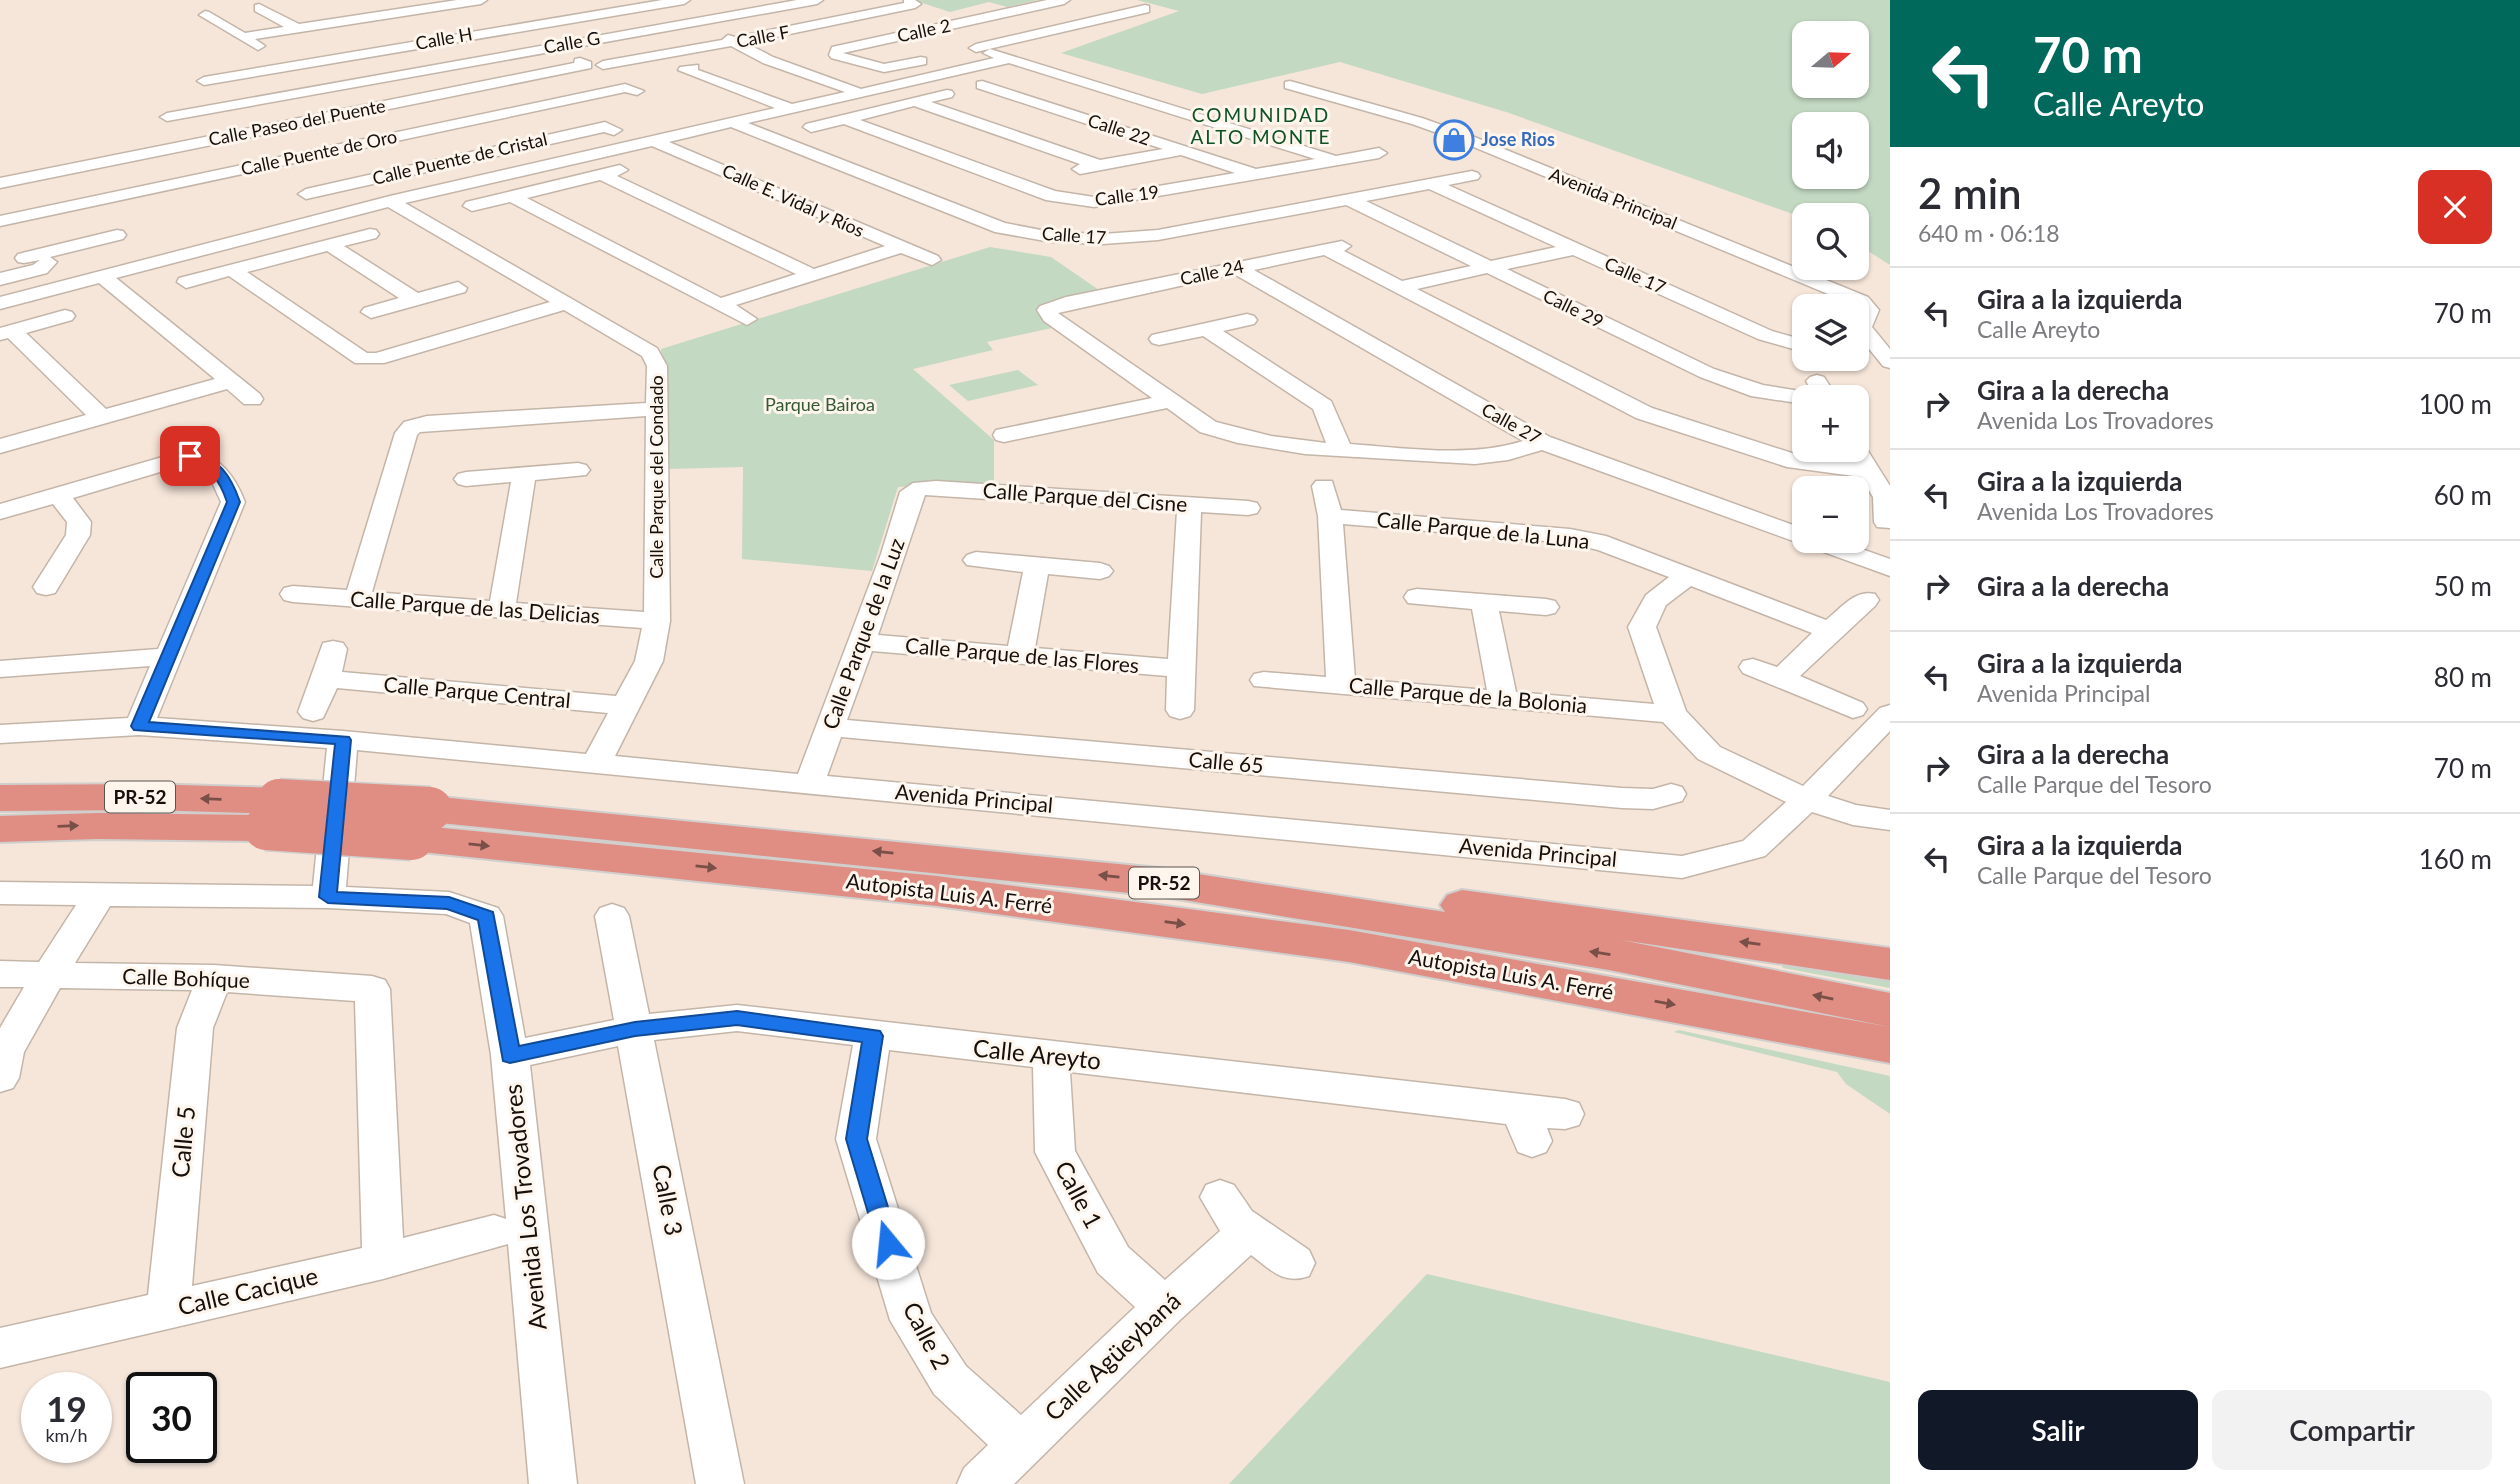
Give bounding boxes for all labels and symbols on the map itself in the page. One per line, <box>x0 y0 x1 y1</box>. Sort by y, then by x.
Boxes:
street label: Calle 2 <box>895 14 953 46</box>
street label: Calle F <box>734 20 791 52</box>
north arrow <box>1792 21 1869 98</box>
street label: Calle H <box>414 22 474 54</box>
street label: Calle G <box>542 26 602 58</box>
street label: Calle Paseo del Puente <box>207 94 387 150</box>
district label: COMUNIDAD ALTO MONTE <box>1190 103 1332 148</box>
street label: Calle 22 <box>1085 109 1153 149</box>
shop icon: Jose Rios <box>1433 119 1475 161</box>
street label: Calle Puente de Oro <box>239 125 399 179</box>
street label: Calle Puente de Cristal <box>370 127 549 189</box>
place label: Jose Rios <box>1481 128 1555 150</box>
street label: Calle E. Vidal y Ríos <box>719 159 868 241</box>
street label: Avenida Principal <box>1546 162 1680 234</box>
street label: Calle 19 <box>1094 180 1160 210</box>
street label: Calle 17 <box>1041 222 1107 248</box>
street label: Calle 17 <box>1601 252 1669 298</box>
street label: Calle 24 <box>1178 255 1246 289</box>
street label: Calle 29 <box>1540 284 1607 332</box>
street label: Calle Parque del Condado <box>645 375 667 579</box>
park label: Parque Bairoa <box>765 393 875 415</box>
street label: Calle 27 <box>1478 398 1545 448</box>
pin <box>160 426 220 486</box>
street label: Calle Parque del Cisne <box>982 477 1188 516</box>
street label: Calle Parque de la Luna <box>1376 506 1591 553</box>
street label: Calle Parque de la Luz <box>816 535 909 732</box>
street label: Calle Parque de las Delicias <box>349 585 601 628</box>
street label: Calle Parque de las Flores <box>904 632 1140 677</box>
street label: Calle Parque Central <box>383 671 572 712</box>
street label: Calle Parque de la Bolonia <box>1348 672 1588 717</box>
street label: Calle 65 <box>1188 746 1265 777</box>
street label: Avenida Principal <box>894 778 1054 817</box>
road number: PR-52 <box>105 782 175 812</box>
one-way arrow <box>200 793 222 804</box>
one-way arrow <box>57 821 79 832</box>
street label: Avenida Principal <box>1458 832 1618 871</box>
one-way arrow <box>469 840 491 851</box>
one-way arrow <box>871 847 893 858</box>
one-way arrow <box>695 862 717 873</box>
street label: Autopista Luis A. Ferré <box>845 867 1054 918</box>
road number: PR-52 <box>1129 868 1199 898</box>
one-way arrow <box>1098 871 1120 882</box>
one-way arrow <box>1164 917 1186 928</box>
one-way arrow <box>1739 938 1761 949</box>
street label: Autopista Luis A. Ferré <box>1407 943 1616 1004</box>
one-way arrow <box>1589 947 1611 958</box>
street label: Calle Bohíque <box>122 963 250 992</box>
one-way arrow <box>1812 991 1834 1002</box>
one-way arrow <box>1654 998 1676 1009</box>
street label: Calle Areyto <box>972 1032 1103 1075</box>
street label: Avenida Los Trovadores <box>497 1083 552 1331</box>
street label: Calle 5 <box>165 1105 200 1179</box>
street label: Calle 1 <box>1050 1156 1109 1233</box>
street label: Calle 3 <box>647 1162 690 1238</box>
position arrow <box>851 1206 925 1280</box>
street label: Calle Cacique <box>175 1260 320 1321</box>
street label: Calle Agüeybaná <box>1038 1286 1186 1426</box>
street label: Calle 2 <box>898 1297 957 1374</box>
speed limit sign: 30 <box>126 1372 217 1463</box>

